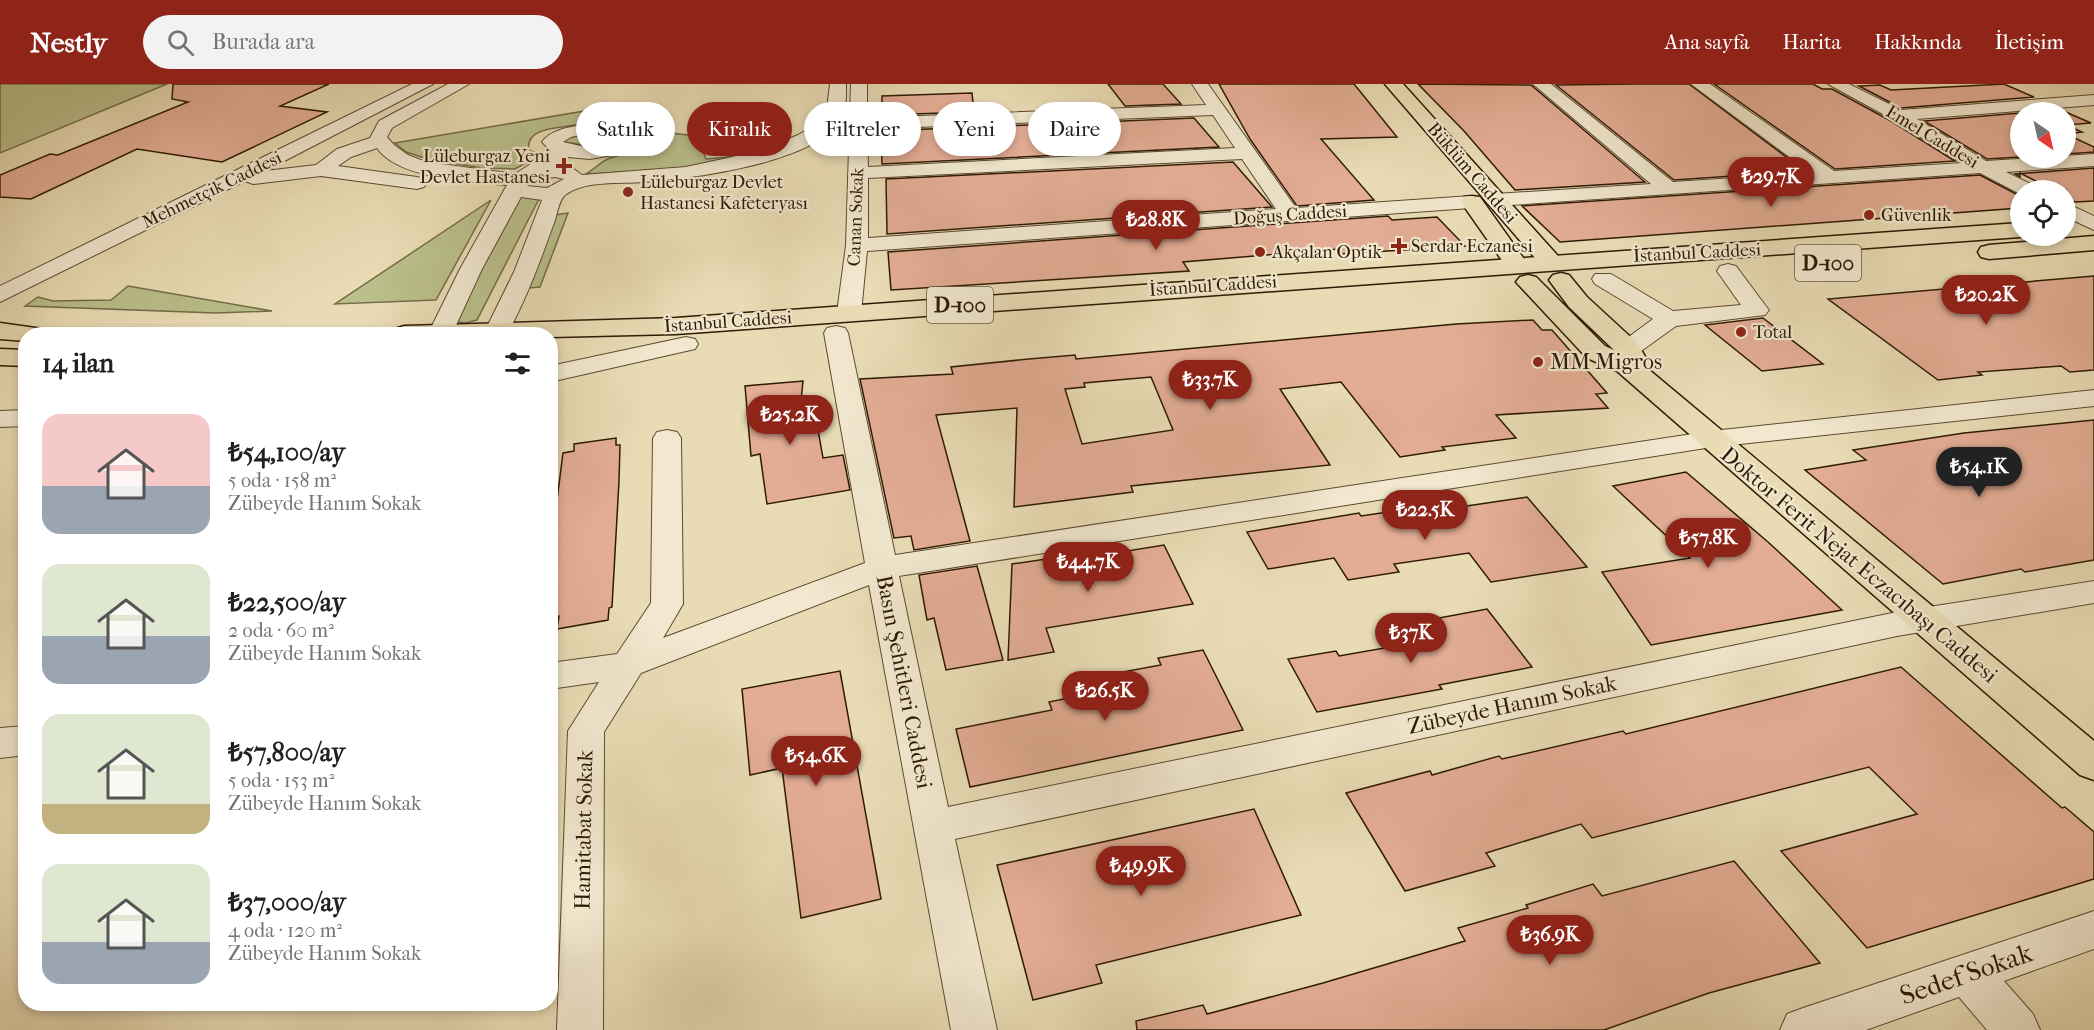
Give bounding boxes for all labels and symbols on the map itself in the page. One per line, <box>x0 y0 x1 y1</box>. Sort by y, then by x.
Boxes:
street label: Emel Caddesi <box>1882 101 1983 173</box>
north arrow <box>2010 102 2076 168</box>
street label: Büklüm Caddesi <box>1423 119 1522 228</box>
place label: Lüleburgaz Yeni Devlet Hastanesi <box>419 146 551 188</box>
street label: Mehmetçik Caddesi <box>139 147 286 233</box>
marker: Lüleburgaz Yeni Devlet Hastanesi <box>555 157 573 175</box>
pin: ₺29.7K <box>1722 157 1820 208</box>
street label: Canan Sokak <box>844 167 868 267</box>
place label: Lüleburgaz Devlet Hastanesi Kafeteryası <box>640 172 809 214</box>
marker: Lüleburgaz Devlet Hastanesi Kafeteryası <box>621 185 635 199</box>
pin: ₺28.8K <box>1107 200 1205 251</box>
street label: Doğuş Caddesi <box>1232 200 1348 229</box>
place label: Güvenlik <box>1881 205 1952 226</box>
marker: Güvenlik <box>1862 208 1876 222</box>
place label: Serdar Eczanesi <box>1411 236 1533 257</box>
street label: İstanbul Caddesi <box>1632 238 1762 267</box>
marker: Serdar Eczanesi <box>1392 239 1406 253</box>
place label: Akçalan Optik <box>1271 242 1383 263</box>
marker: Akçalan Optik <box>1253 245 1267 259</box>
road number: D-100 <box>1795 245 1861 281</box>
street label: İstanbul Caddesi <box>1148 270 1278 301</box>
pin: ₺20.2K <box>1937 275 2035 326</box>
road number: D-100 <box>927 287 993 323</box>
street label: İstanbul Caddesi <box>663 306 793 337</box>
place label: Total <box>1753 322 1792 343</box>
marker: Total <box>1734 325 1748 339</box>
place label: MM Migros <box>1550 349 1662 375</box>
marker: MM Migros <box>1531 355 1545 369</box>
pin: ₺33.7K <box>1161 360 1259 411</box>
pin: ₺25.2K <box>741 395 839 446</box>
street label: Doktor Ferit Nejat Eczacıbaşı Caddesi <box>1715 441 2003 689</box>
pin: ₺54.1K <box>1930 447 2028 498</box>
pin: ₺22.5K <box>1376 490 1474 541</box>
pin: ₺57.8K <box>1659 518 1757 569</box>
pin: ₺44.7K <box>1039 542 1137 593</box>
street label: Basın Şehitleri Caddesi <box>871 573 938 792</box>
pin: ₺37K <box>1375 613 1447 664</box>
street label: Zübeyde Hanım Sokak <box>1405 670 1619 740</box>
pin: ₺26.5K <box>1056 671 1154 722</box>
pin: ₺54.6K <box>767 736 865 787</box>
street label: Hamitabat Sokak <box>570 749 598 910</box>
pin: ₺49.9K <box>1092 846 1190 897</box>
pin: ₺36.9K <box>1501 915 1599 966</box>
street label: Sedef Sokak <box>1896 936 2037 1012</box>

